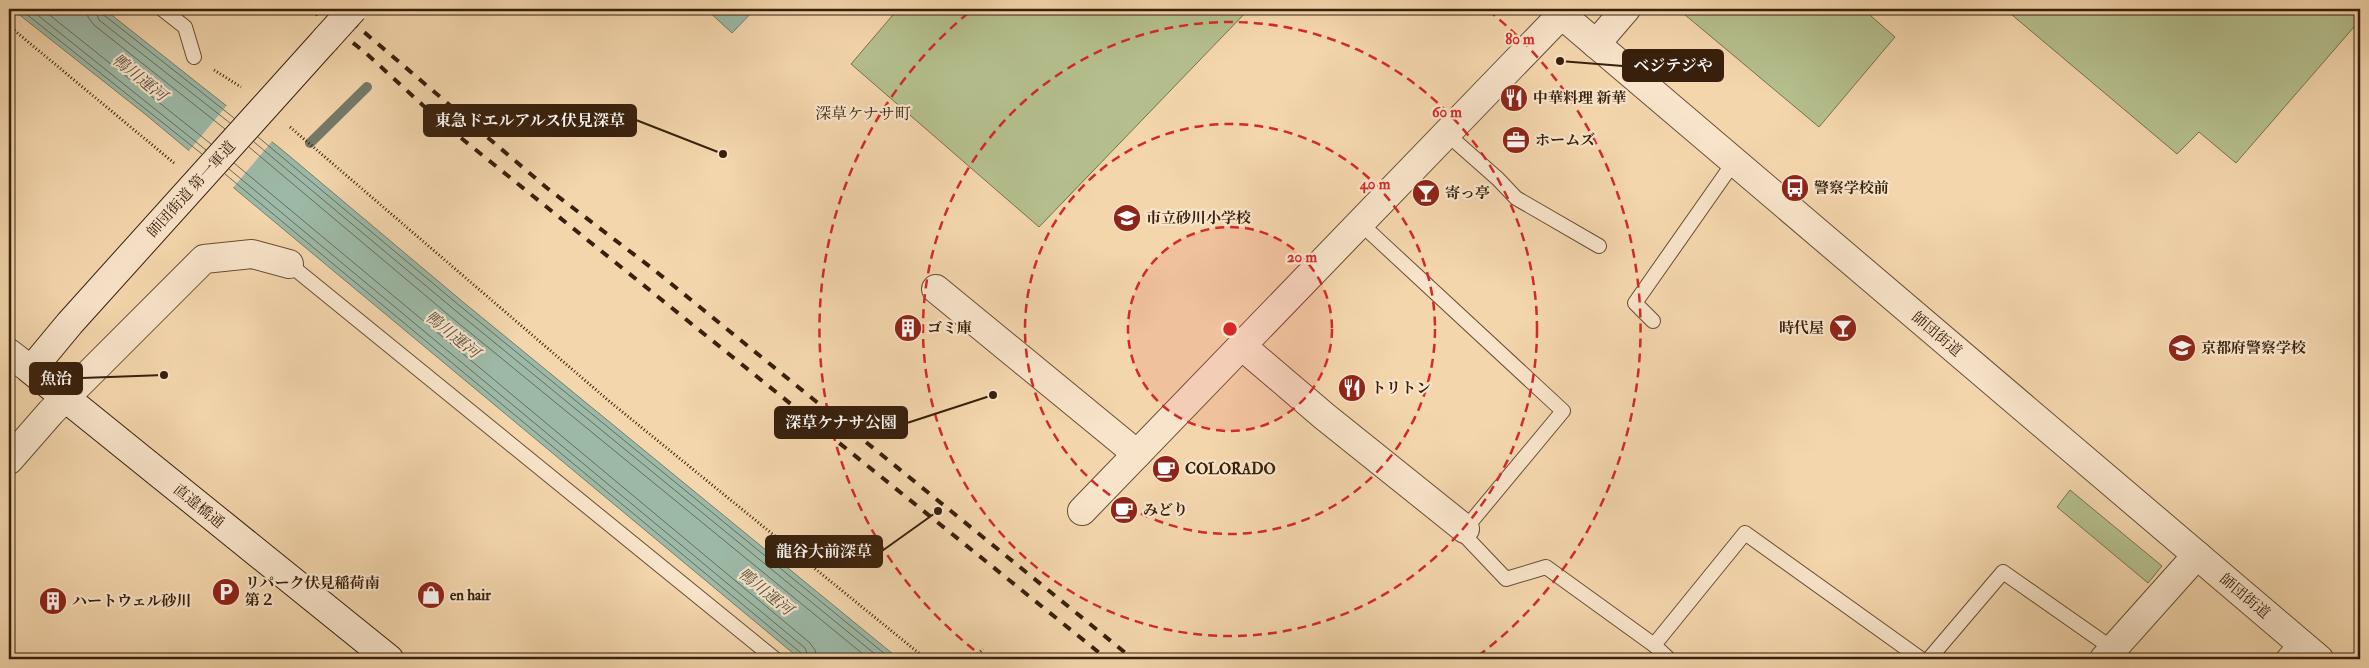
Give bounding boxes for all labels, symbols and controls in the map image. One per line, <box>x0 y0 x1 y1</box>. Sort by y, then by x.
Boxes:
text: 80 m <box>1505 30 1535 49</box>
water label: 鴨川運河 <box>108 50 173 108</box>
callout: ベジテジや <box>1623 50 1723 81</box>
text: ベジテジや <box>1633 56 1713 76</box>
restaurant icon: 中華料理 新華 <box>1499 83 1529 113</box>
place label: 中華料理 新華 <box>1533 89 1626 108</box>
text: 60 m <box>1432 103 1462 122</box>
district label: 深草ケナサ町 <box>815 104 911 124</box>
callout: 東急ドエルアルス伏見深草 <box>424 105 636 136</box>
text: 東急ドエルアルス伏見深草 <box>435 111 625 131</box>
office icon: ホームズ <box>1501 125 1531 155</box>
place label: ホームズ <box>1535 131 1595 150</box>
street label: 師団街道 第一軍道 <box>143 137 240 241</box>
bus stop icon: 警察学校前 <box>1780 173 1810 203</box>
text: 40 m <box>1359 175 1391 194</box>
bar icon: 寄っ亭 <box>1411 178 1441 208</box>
place label: 警察学校前 <box>1814 179 1889 198</box>
place label: 寄っ亭 <box>1445 184 1490 203</box>
school or university icon: 市立砂川小学校 <box>1112 203 1142 233</box>
place label: 市立砂川小学校 <box>1146 209 1251 228</box>
text: 20 m <box>1287 248 1317 267</box>
water label: 鴨川運河 <box>421 307 486 365</box>
street label: 師団街道 <box>1908 308 1966 361</box>
building icon: ゴミ庫 <box>893 313 923 343</box>
bar icon: 時代屋 <box>1828 313 1858 343</box>
place label: ゴミ庫 <box>927 319 972 338</box>
place label: 時代屋 <box>1779 319 1824 338</box>
centre of rings <box>1221 320 1239 338</box>
school or university icon: 京都府警察学校 <box>2167 333 2197 363</box>
place label: 京都府警察学校 <box>2201 339 2306 358</box>
callout: 魚治 <box>30 363 82 394</box>
text: 魚治 <box>40 369 72 389</box>
restaurant icon: トリトン <box>1337 373 1367 403</box>
place label: トリトン <box>1371 379 1431 398</box>
callout: 深草ケナサ公園 <box>775 407 907 438</box>
text: 深草ケナサ公園 <box>785 413 897 433</box>
cafe icon: COLORADO <box>1151 454 1181 484</box>
place label: COLORADO <box>1185 460 1276 479</box>
street label: 直違橋通 <box>169 480 228 533</box>
cafe icon: みどり <box>1109 495 1139 525</box>
place label: みどり <box>1143 501 1188 520</box>
callout: 龍谷大前深草 <box>766 536 882 567</box>
text: 龍谷大前深草 <box>776 542 872 562</box>
water label: 鴨川運河 <box>734 564 799 622</box>
street label: 師団街道 <box>2216 570 2274 623</box>
place label: リパーク伏見稲荷南 第２ <box>245 574 380 610</box>
parking icon: リパーク伏見稲荷南 第２ <box>211 577 241 607</box>
shop icon: en hair <box>416 580 446 610</box>
building icon: ハートウェル砂川 <box>38 586 68 616</box>
place label: en hair <box>450 586 491 605</box>
place label: ハートウェル砂川 <box>72 592 191 611</box>

